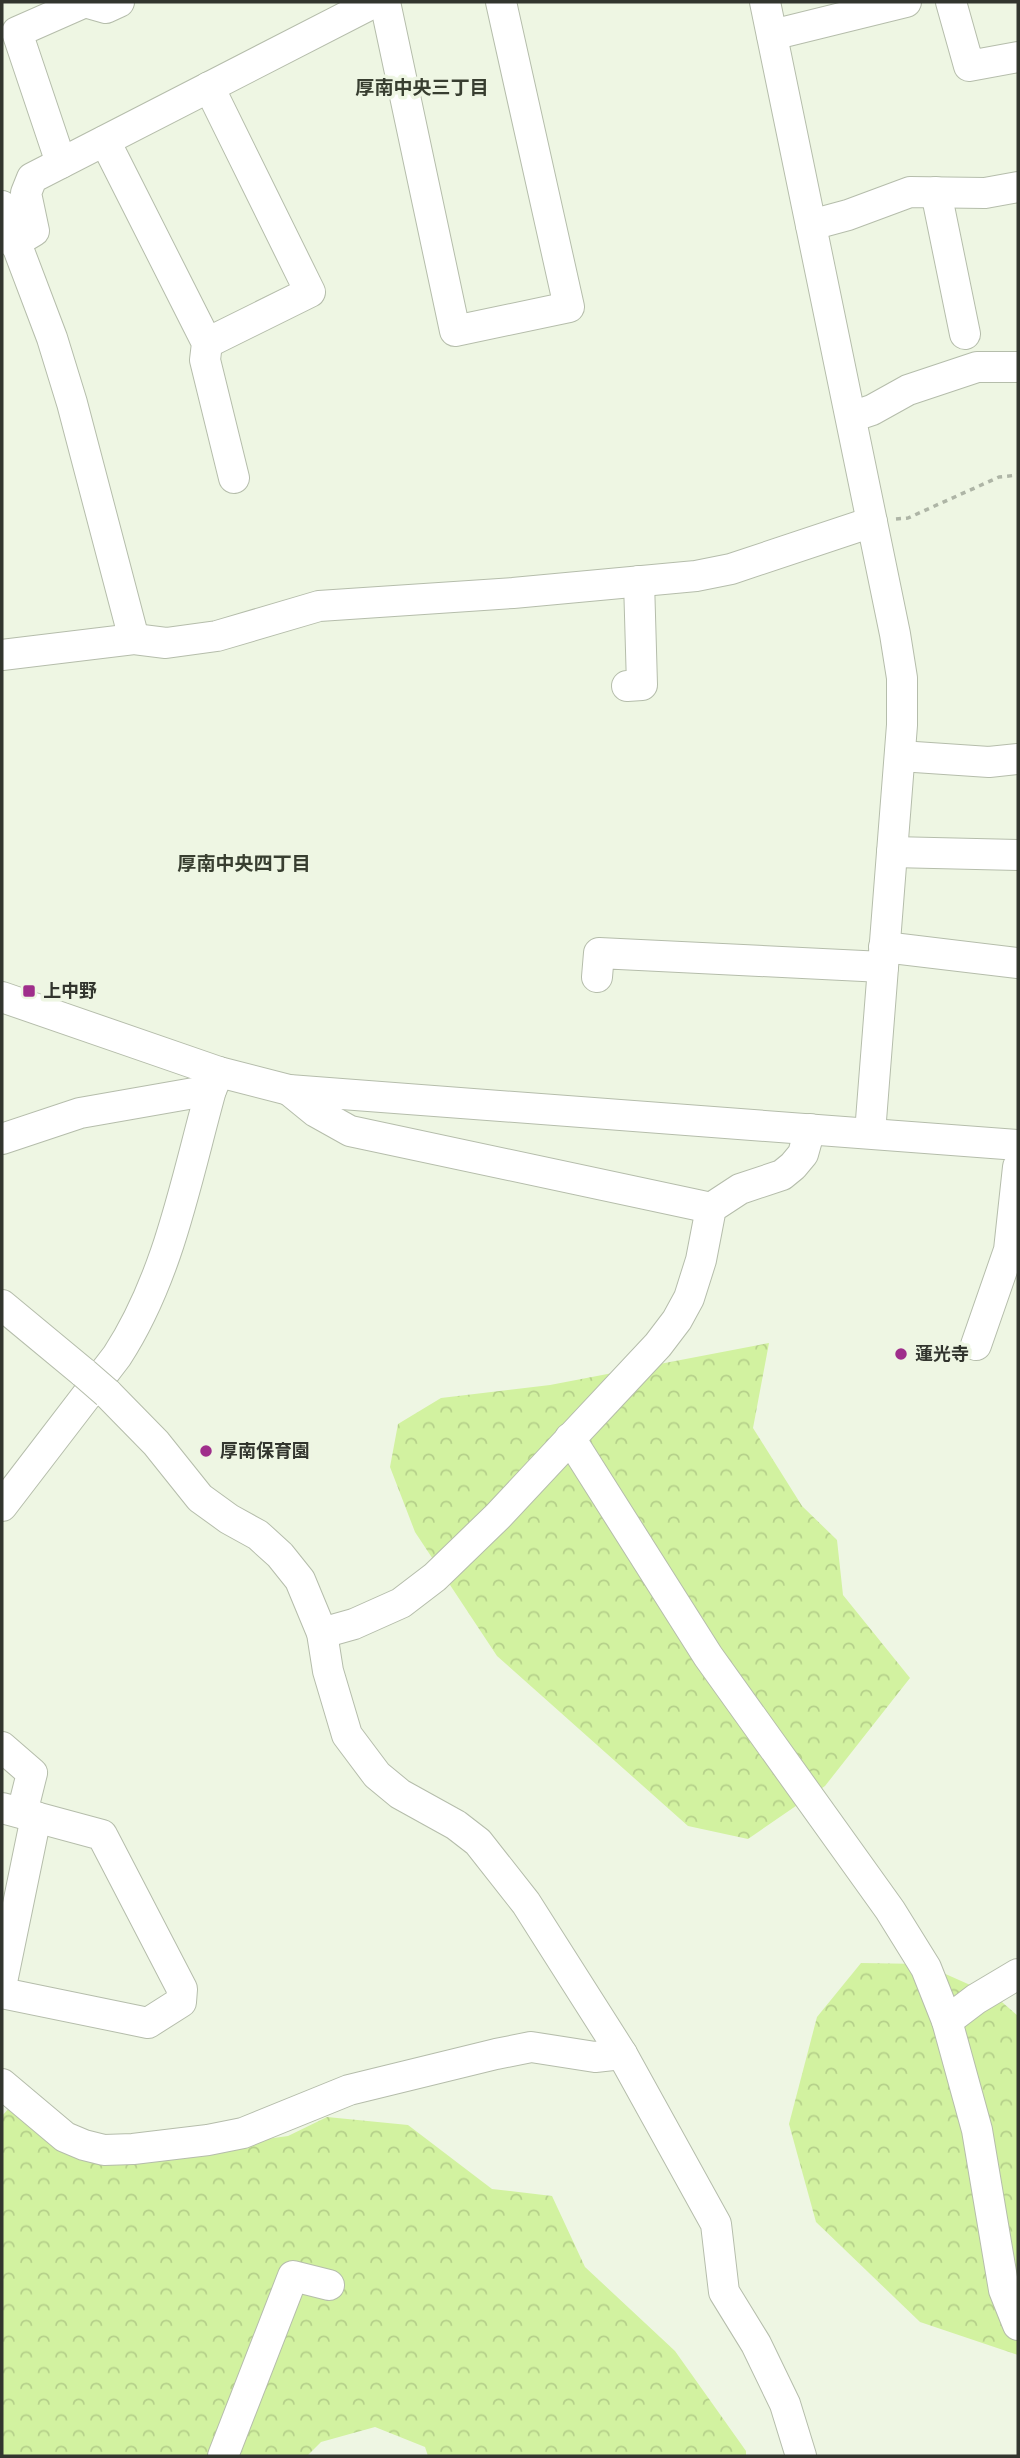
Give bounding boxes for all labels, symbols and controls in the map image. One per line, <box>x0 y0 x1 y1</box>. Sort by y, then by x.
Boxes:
district label: 厚南中央三丁目 <box>355 76 489 98</box>
district label: 厚南中央四丁目 <box>177 852 311 874</box>
place label: 上中野 <box>43 980 97 1001</box>
marker: 上中野 <box>21 983 37 999</box>
place label: 蓮光寺 <box>915 1343 969 1364</box>
marker: 蓮光寺 <box>893 1346 909 1362</box>
place label: 厚南保育園 <box>220 1440 310 1461</box>
marker: 厚南保育園 <box>198 1443 214 1459</box>

